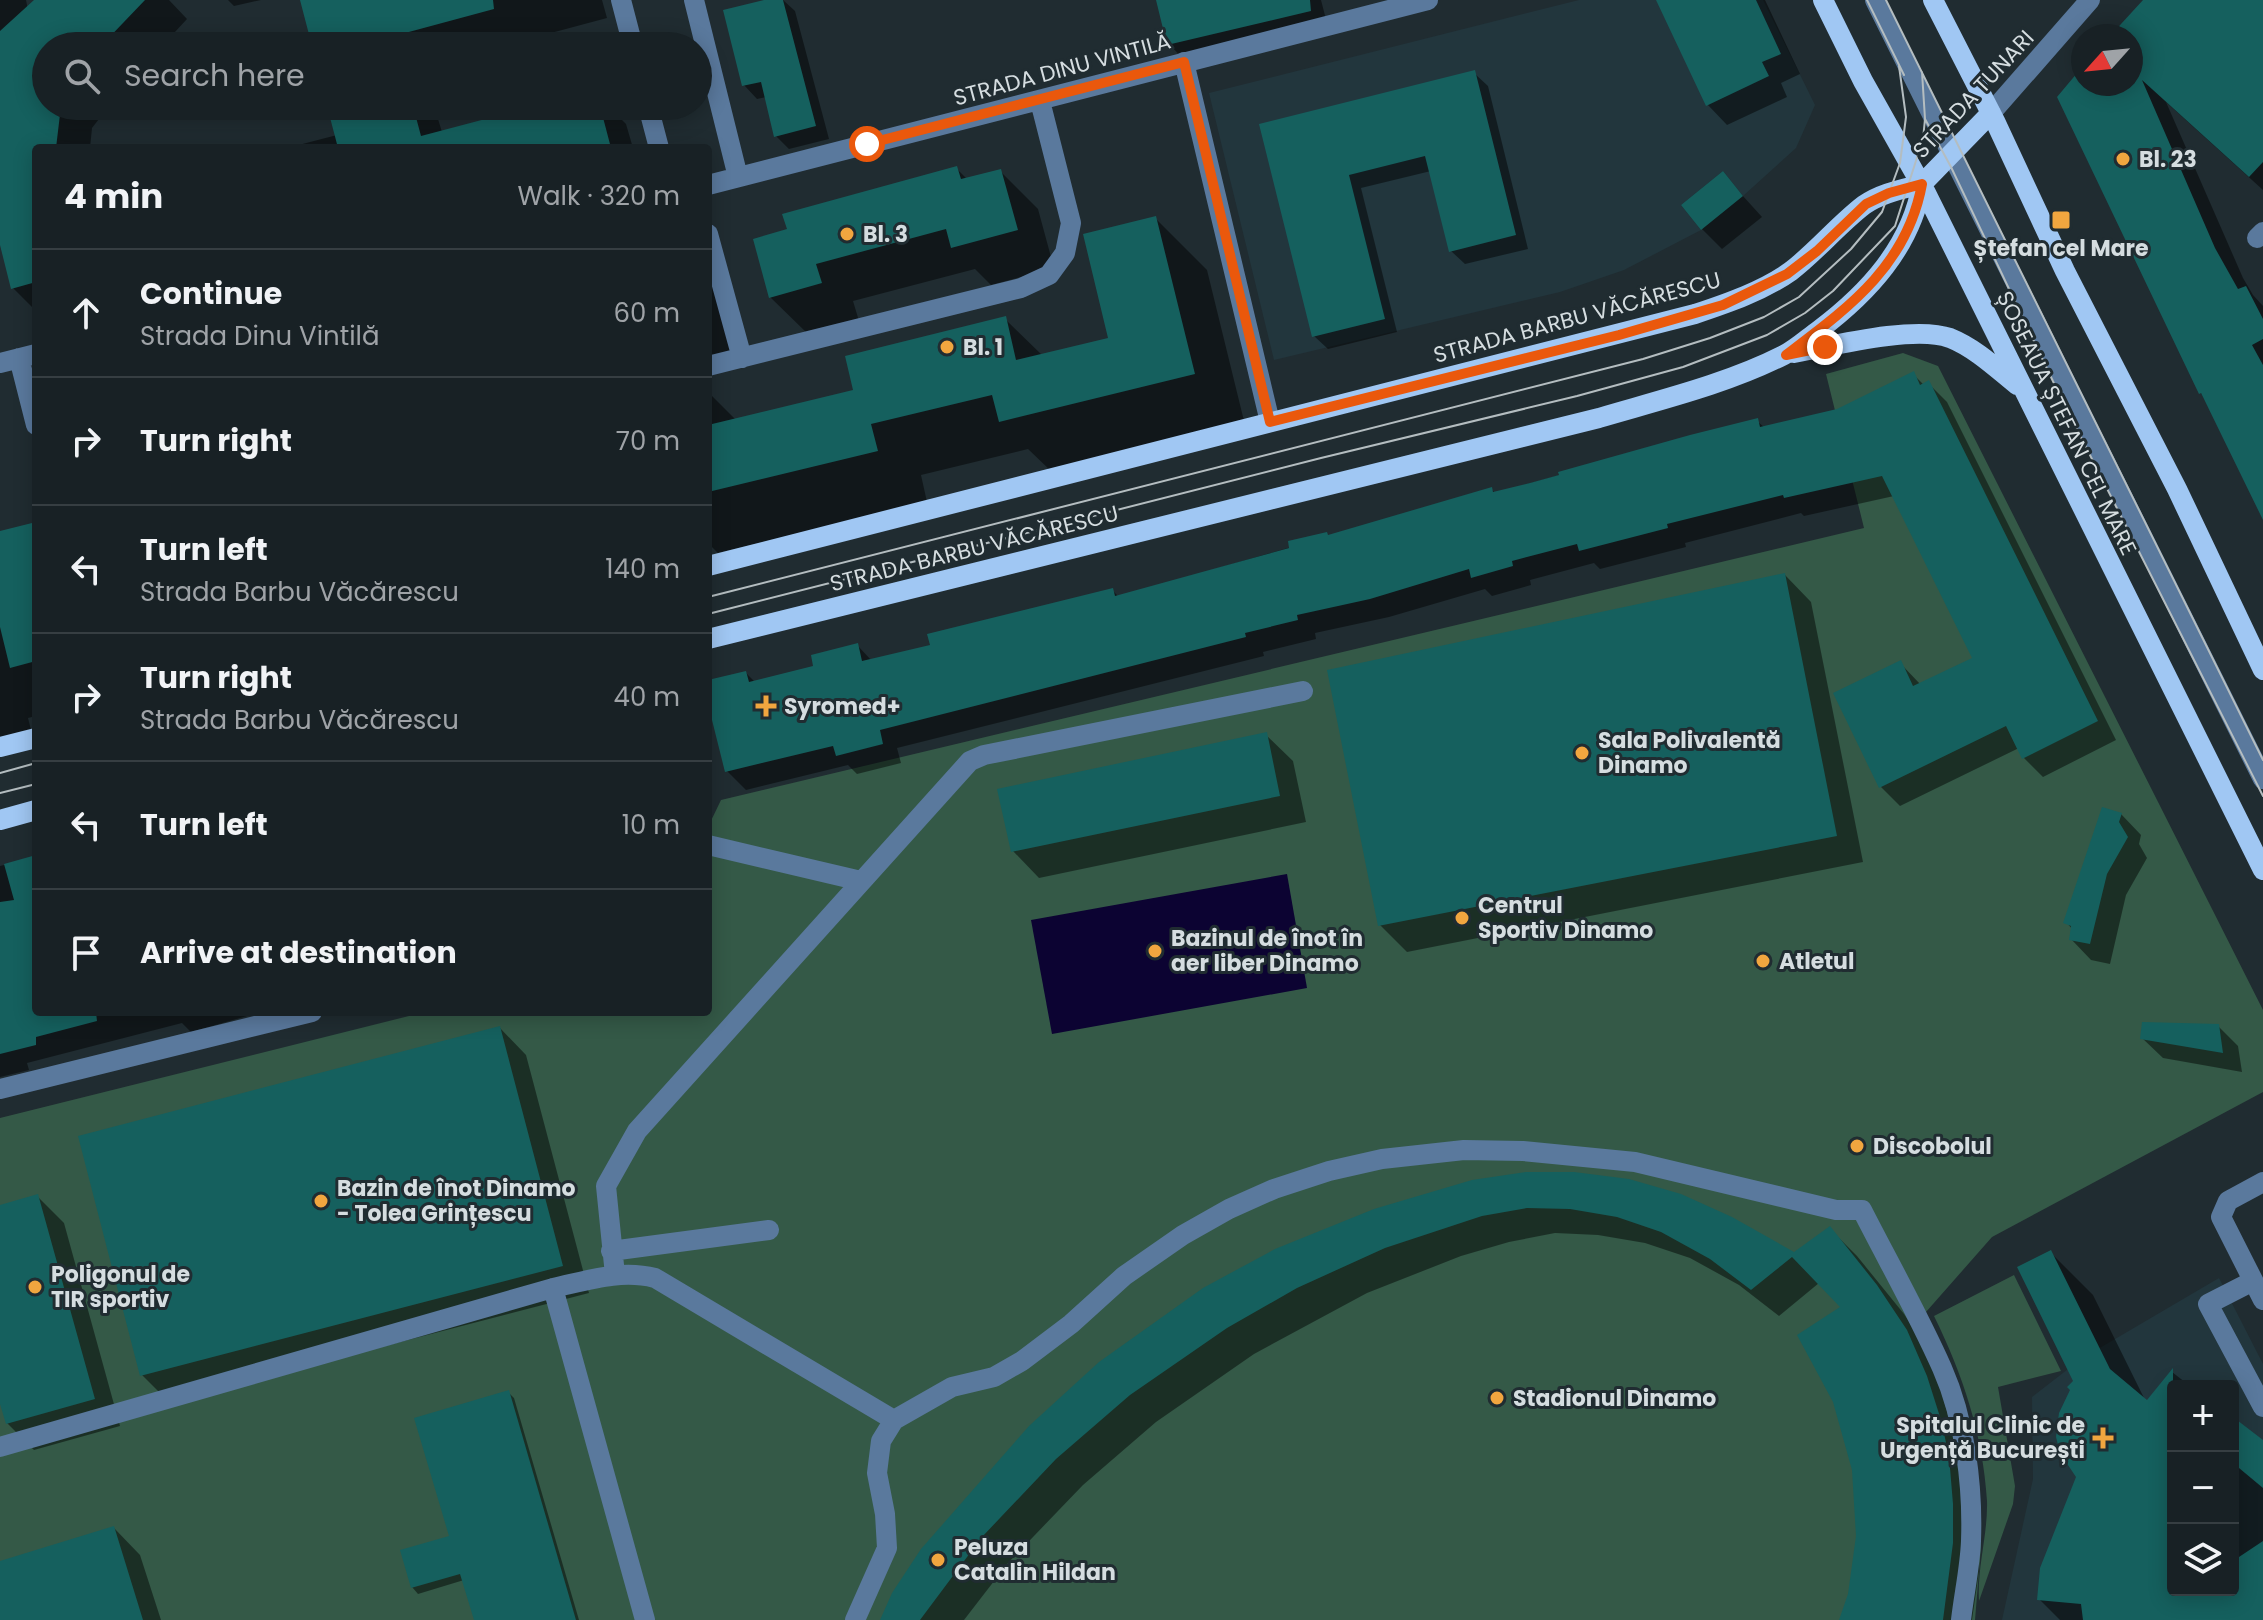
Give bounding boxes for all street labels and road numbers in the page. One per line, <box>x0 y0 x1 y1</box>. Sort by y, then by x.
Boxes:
street label: STRADA TUNARI <box>1906 23 2041 165</box>
street label: STRADA DINU VINTILĂ <box>950 26 1174 113</box>
street label: STRADA BARBU VĂCĂRESCU <box>1430 264 1724 371</box>
street label: ȘOSEAUA ȘTEFAN CEL MARE <box>1989 286 2144 560</box>
street label: STRADA BARBU VĂCĂRESCU <box>827 498 1122 599</box>

